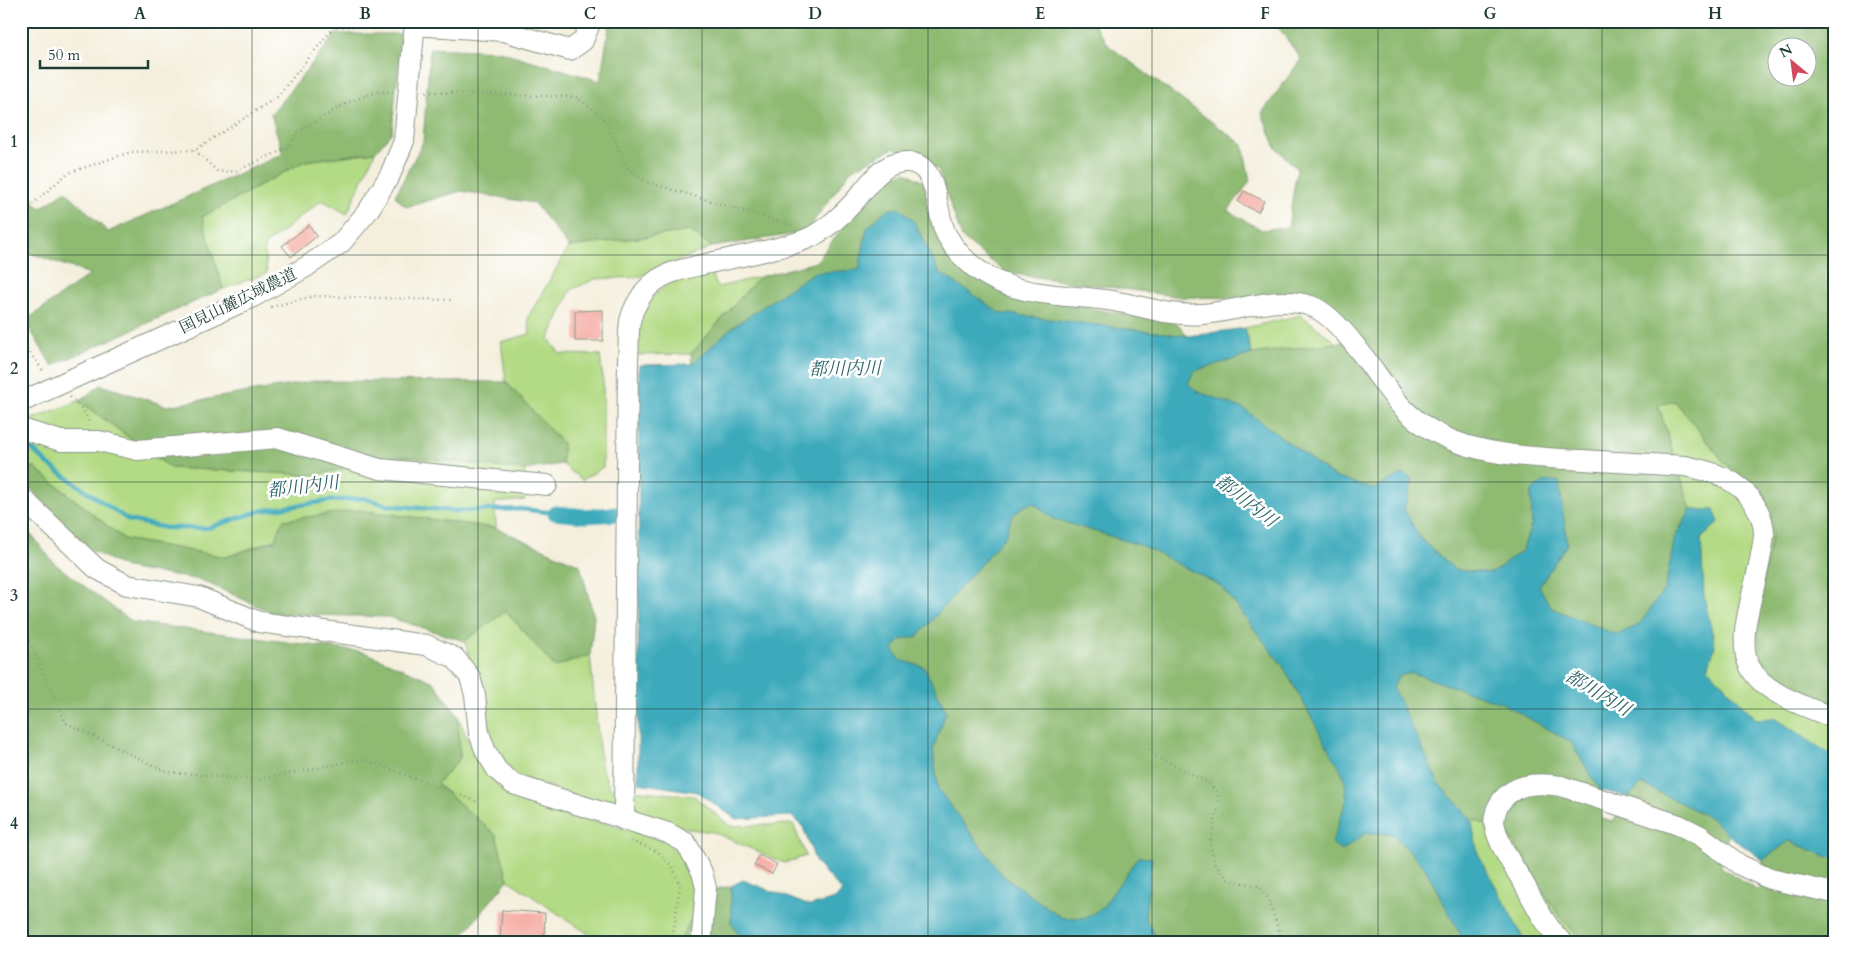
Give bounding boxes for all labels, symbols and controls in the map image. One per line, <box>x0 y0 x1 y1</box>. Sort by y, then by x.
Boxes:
text: A <box>134 3 146 25</box>
text: B <box>359 3 371 25</box>
text: C <box>584 3 596 25</box>
text: D <box>808 3 822 25</box>
text: E <box>1035 3 1045 25</box>
text: F <box>1260 3 1270 25</box>
text: G <box>1483 3 1497 25</box>
text: H <box>1708 3 1722 25</box>
scale bar <box>40 38 148 70</box>
north arrow <box>1768 38 1818 88</box>
text: N <box>1776 40 1796 62</box>
text: 50 m <box>48 45 80 65</box>
text: 1 <box>10 131 18 153</box>
street label: 国見山麓広域農道 <box>176 263 300 339</box>
water label: 都川内川 <box>809 356 883 382</box>
text: 2 <box>10 358 18 380</box>
water label: 都川内川 <box>1210 469 1284 534</box>
water label: 都川内川 <box>266 470 342 504</box>
text: 3 <box>10 585 18 607</box>
water label: 都川内川 <box>1561 664 1637 723</box>
text: 4 <box>10 813 18 835</box>

